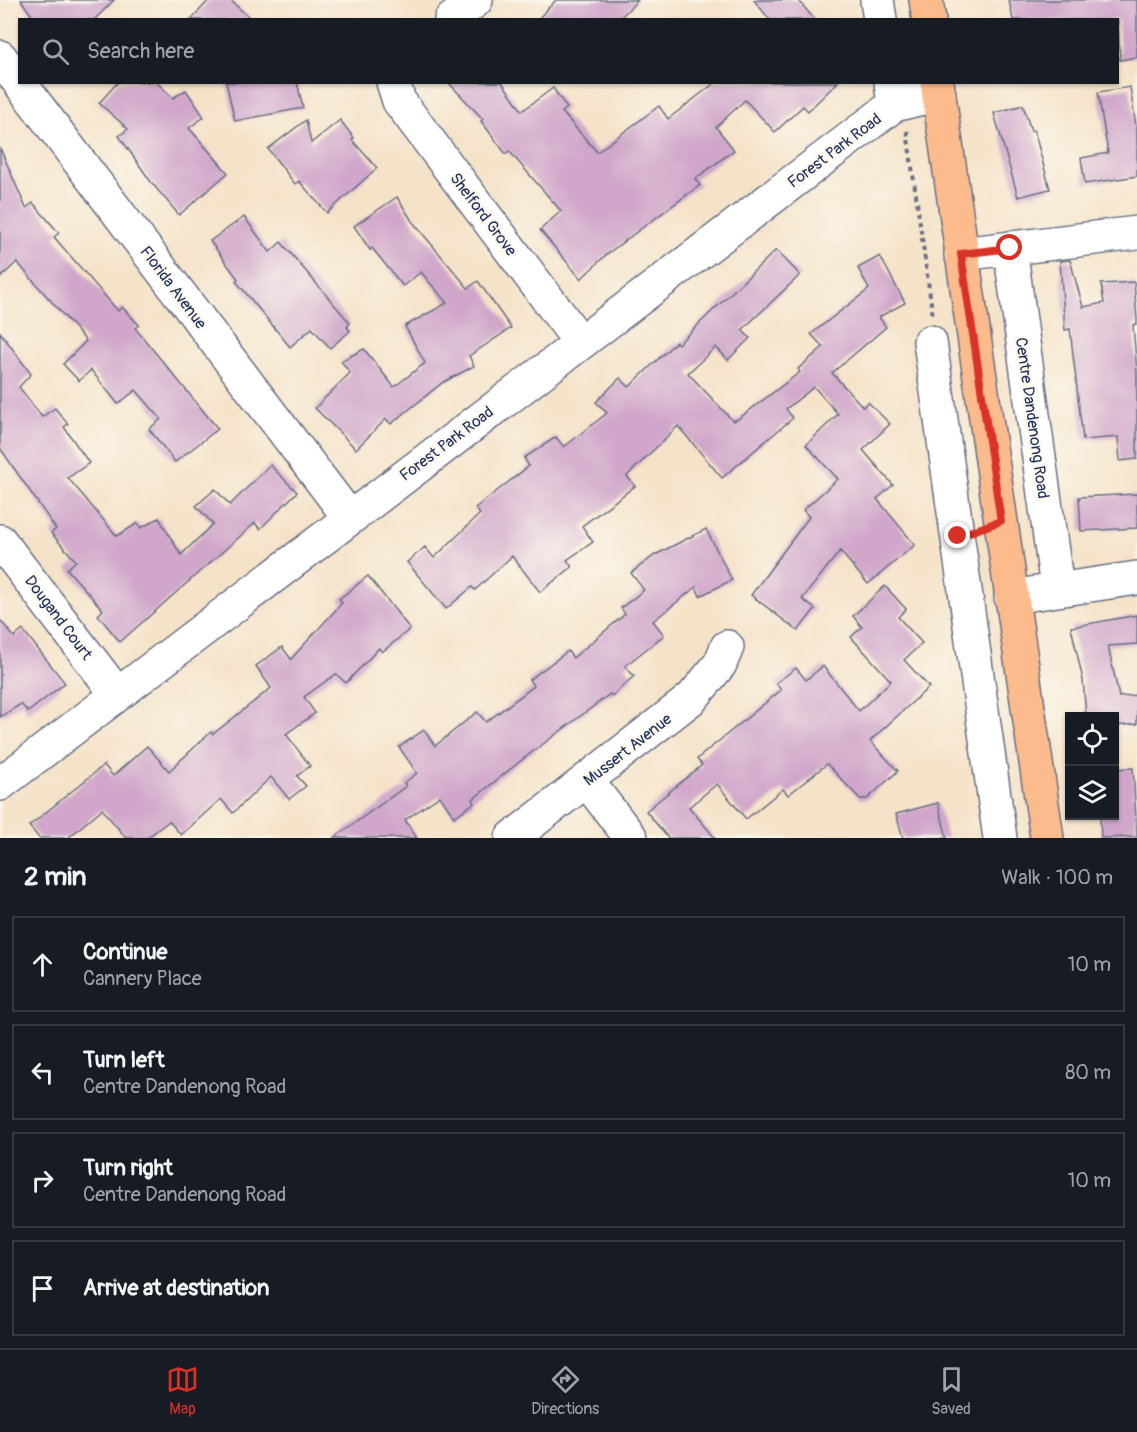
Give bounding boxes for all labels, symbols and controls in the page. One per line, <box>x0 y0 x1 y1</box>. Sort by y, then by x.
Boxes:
search box <box>18 18 1119 84</box>
icon: search <box>39 35 72 68</box>
text: Search here <box>87 37 194 65</box>
street label: Forest Park Road <box>784 109 886 193</box>
street label: Shelford Grove <box>445 169 521 260</box>
route start <box>996 234 1022 260</box>
street label: Florida Avenue <box>136 242 211 333</box>
street label: Centre Dandenong Road <box>1011 336 1053 500</box>
street label: Forest Park Road <box>396 402 498 486</box>
route end <box>944 522 970 548</box>
street label: Dougand Court <box>20 571 97 664</box>
street label: Mussert Avenue <box>579 709 676 790</box>
map controls <box>1065 712 1119 820</box>
button: locate <box>1065 712 1119 766</box>
button: layers <box>1065 766 1119 820</box>
text: 2 min <box>24 861 86 893</box>
text: Walk · 100 m <box>1001 865 1113 890</box>
text: Continue <box>83 938 167 966</box>
icon: ahead <box>26 948 59 981</box>
text: 10 m <box>1067 952 1111 977</box>
text: Cannery Place <box>83 966 202 991</box>
text: Turn left <box>83 1046 165 1074</box>
icon: left <box>26 1056 59 1089</box>
text: 80 m <box>1065 1060 1111 1085</box>
text: Centre Dandenong Road <box>83 1074 286 1099</box>
text: Turn right <box>83 1154 173 1182</box>
icon: right <box>26 1164 59 1197</box>
text: 10 m <box>1067 1168 1111 1193</box>
text: Centre Dandenong Road <box>83 1182 286 1207</box>
icon: arrive <box>26 1272 59 1305</box>
text: Arrive at destination <box>83 1274 269 1302</box>
tab: Map <box>166 1363 199 1419</box>
tab: Directions <box>531 1363 599 1419</box>
tab: Saved <box>931 1363 971 1419</box>

